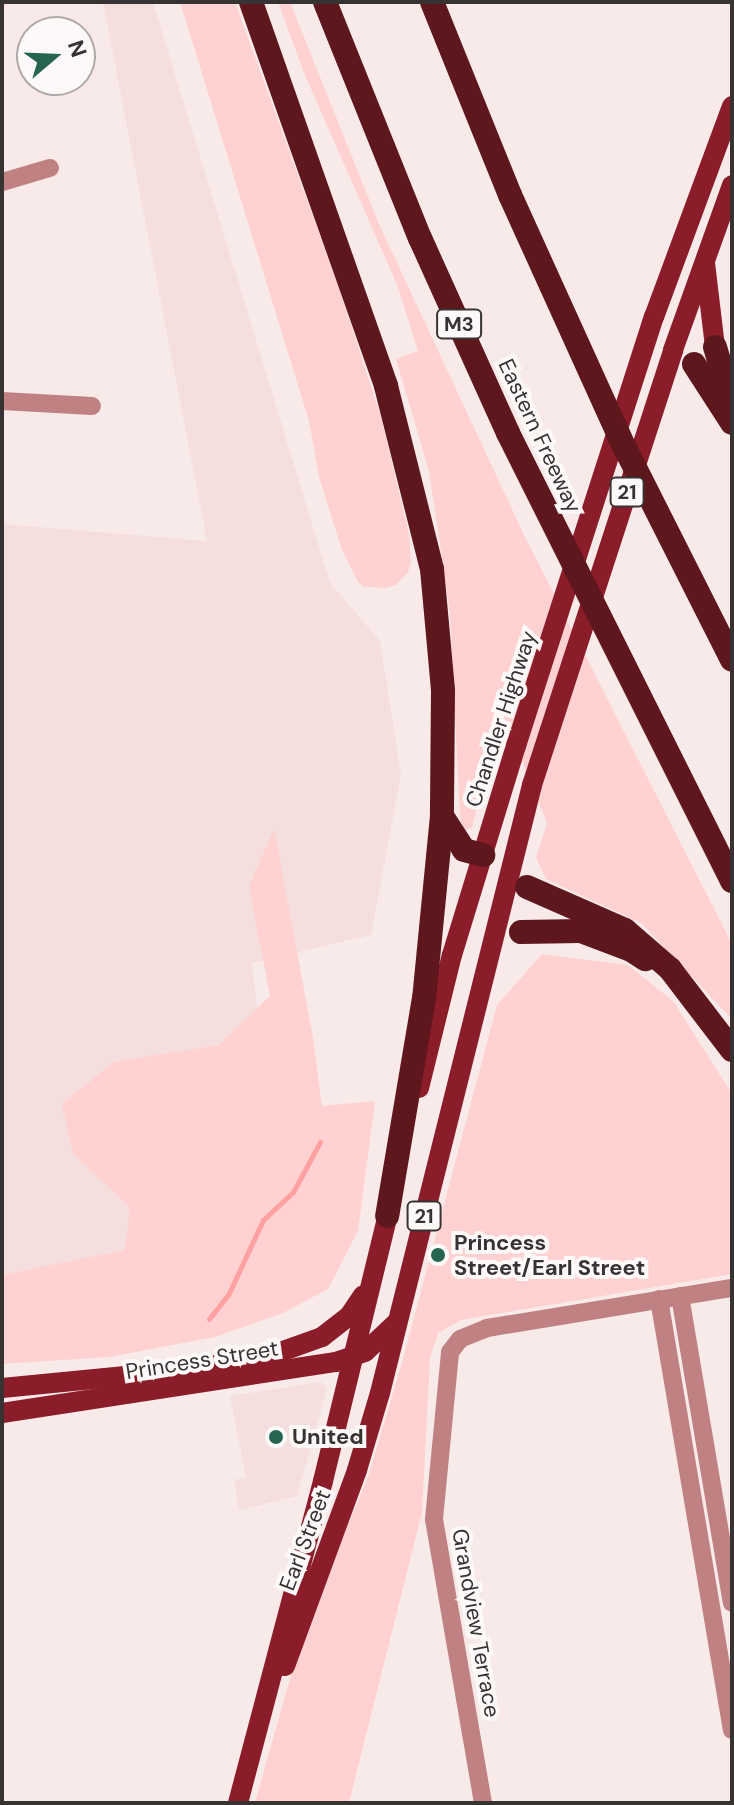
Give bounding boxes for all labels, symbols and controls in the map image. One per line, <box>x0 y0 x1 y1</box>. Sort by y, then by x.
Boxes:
north arrow <box>16 16 96 96</box>
text: N <box>61 36 94 61</box>
road number: M3 <box>435 308 483 340</box>
street label: Eastern Freeway <box>493 355 587 517</box>
road number: 21 <box>609 476 645 508</box>
street label: Chandler Highway <box>460 628 542 810</box>
road number: 21 <box>406 1200 442 1232</box>
place label: Princess Street/Earl Street <box>454 1229 645 1280</box>
marker: Princess Street/Earl Street <box>429 1246 447 1264</box>
street label: Princess Street <box>124 1335 280 1385</box>
place label: United <box>292 1424 364 1450</box>
marker: United <box>267 1428 285 1446</box>
street label: Earl Street <box>274 1486 336 1594</box>
street label: Grandview Terrace <box>446 1527 506 1719</box>

